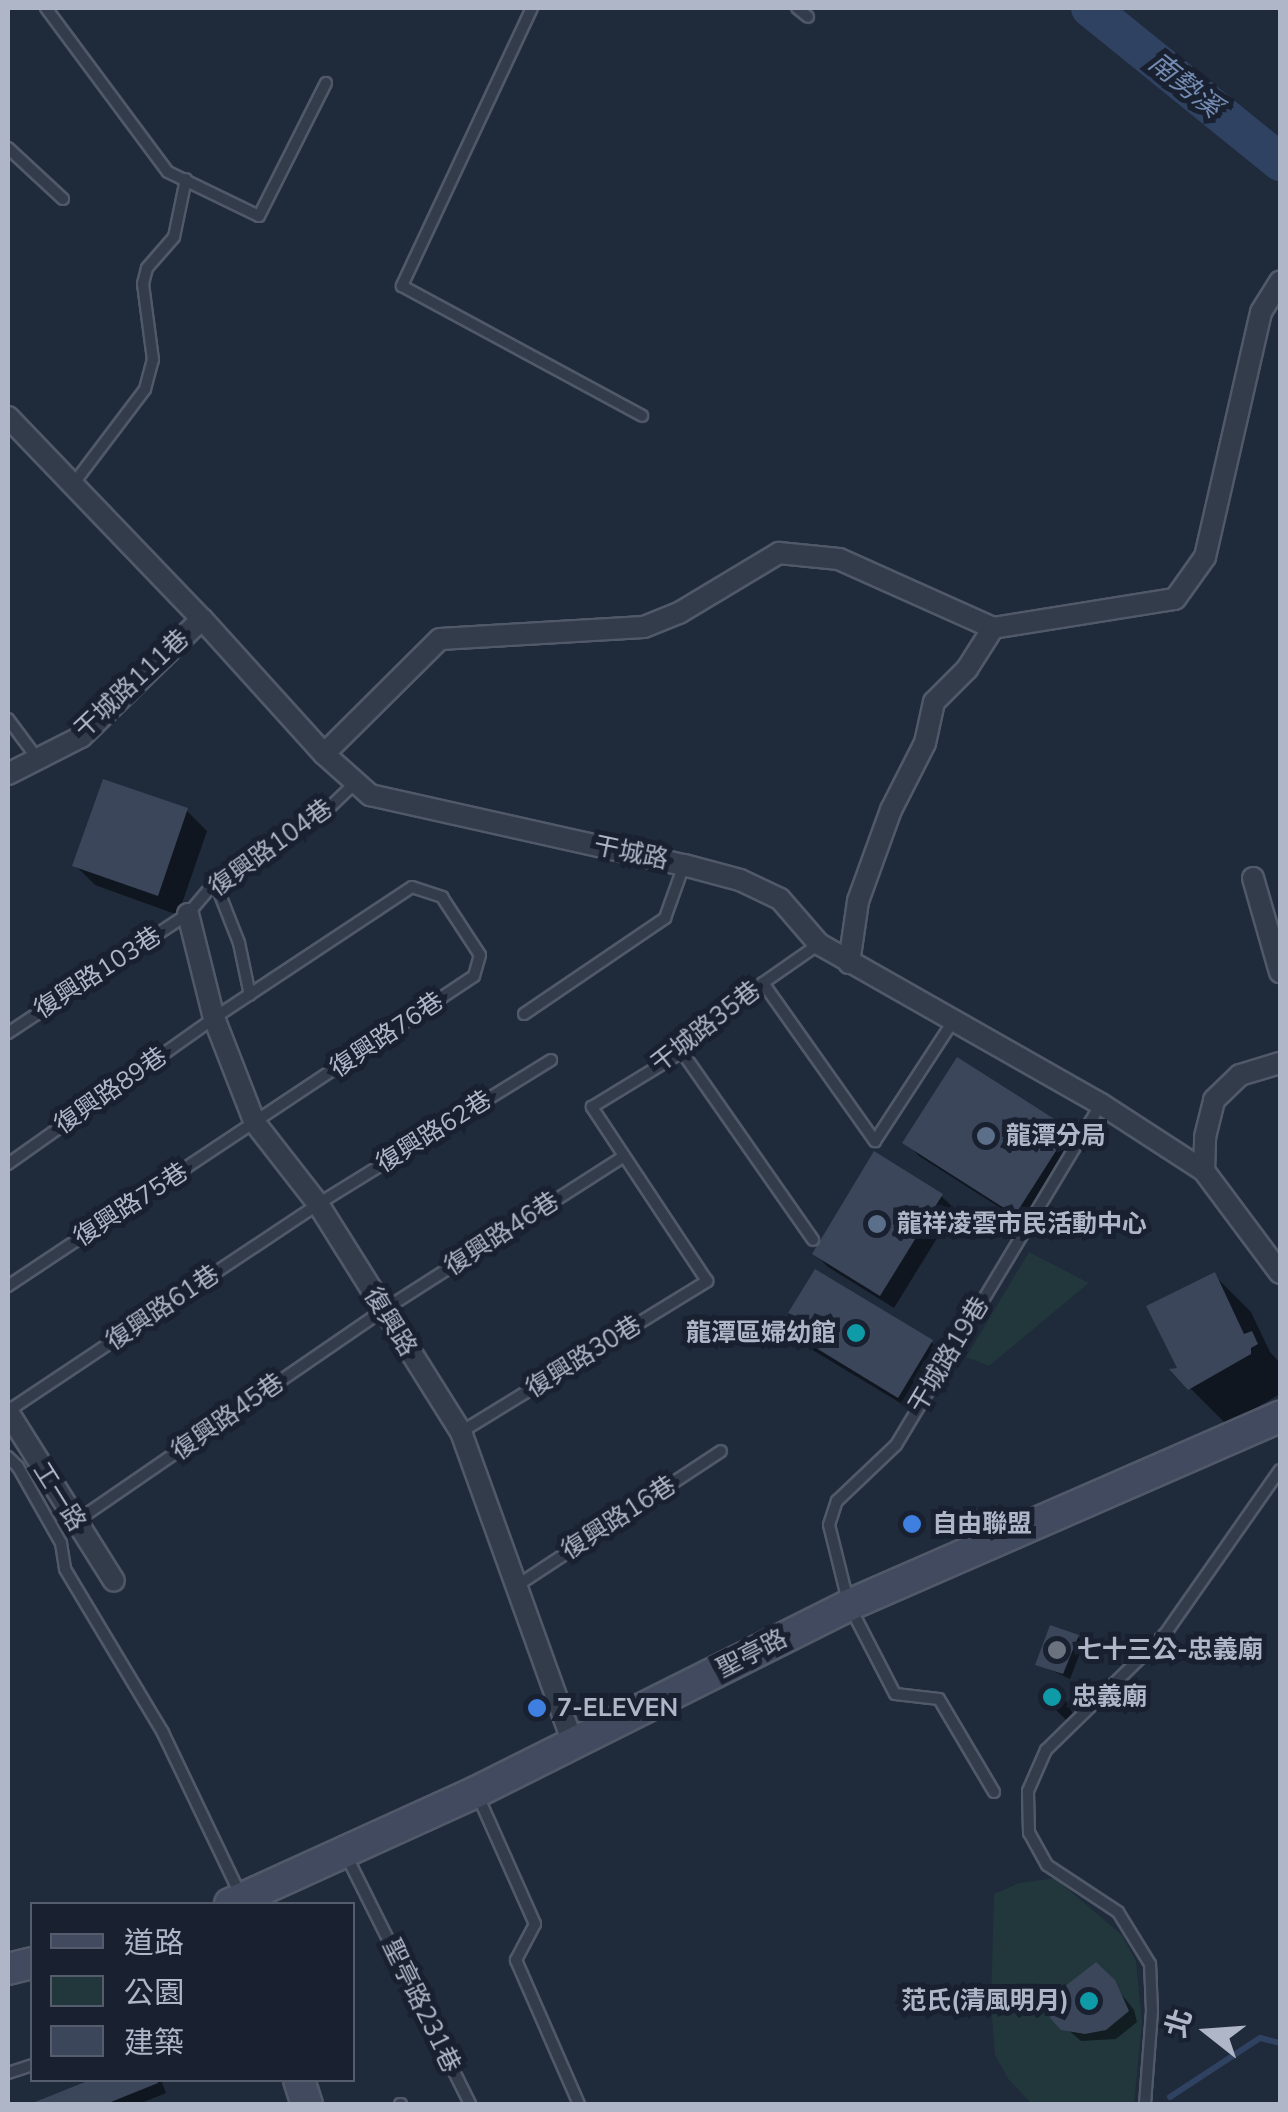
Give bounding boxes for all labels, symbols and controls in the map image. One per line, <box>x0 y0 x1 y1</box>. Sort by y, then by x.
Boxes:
water label: 南勢溪 <box>1142 46 1228 124</box>
street label: 干城路111巷 <box>69 624 195 744</box>
street label: 復興路104巷 <box>204 793 338 903</box>
street label: 干城路 <box>591 831 671 875</box>
street label: 復興路103巷 <box>29 921 167 1025</box>
street label: 干城路35巷 <box>646 975 766 1079</box>
street label: 復興路76巷 <box>325 986 449 1084</box>
street label: 復興路89巷 <box>49 1041 173 1141</box>
street label: 復興路62巷 <box>371 1085 497 1179</box>
place label: 龍潭分局 <box>1006 1121 1106 1151</box>
marker: 龍潭分局 <box>975 1125 997 1147</box>
street label: 復興路75巷 <box>68 1157 194 1253</box>
street label: 復興路46巷 <box>439 1186 565 1282</box>
place label: 龍祥凌雲市民活動中心 <box>897 1209 1147 1239</box>
marker: 龍祥凌雲市民活動中心 <box>866 1213 888 1235</box>
street label: 復興路61巷 <box>101 1259 225 1357</box>
street label: 復興路 <box>357 1282 423 1362</box>
street label: 干城路19巷 <box>903 1292 995 1418</box>
street label: 復興路30巷 <box>521 1310 647 1404</box>
place label: 龍潭區婦幼館 <box>686 1318 836 1348</box>
marker: 龍潭區婦幼館 <box>845 1322 867 1344</box>
street label: 復興路45巷 <box>166 1367 290 1467</box>
street label: 工一路 <box>26 1457 92 1537</box>
street label: 復興路16巷 <box>556 1470 682 1566</box>
place label: 自由聯盟 <box>932 1509 1032 1539</box>
marker: 自由聯盟 <box>901 1513 923 1535</box>
street label: 聖亭路 <box>712 1624 792 1684</box>
place label: 七十三公-忠義廟 <box>1077 1635 1263 1665</box>
marker: 七十三公-忠義廟 <box>1046 1639 1068 1661</box>
place label: 忠義廟 <box>1072 1682 1147 1712</box>
marker: 忠義廟 <box>1041 1686 1063 1708</box>
place label: 7-ELEVEN <box>557 1693 678 1723</box>
marker: 7-ELEVEN <box>526 1697 548 1719</box>
legend <box>30 1902 355 2082</box>
text: 道路 <box>124 1923 184 1964</box>
street label: 聖亭路231巷 <box>376 1934 466 2078</box>
text: 公園 <box>124 1973 184 2014</box>
north arrow <box>1158 1982 1258 2082</box>
place label: 范氏(清風明月) <box>901 1986 1069 2016</box>
marker: 范氏(清風明月) <box>1078 1990 1100 2012</box>
text: 北 <box>1157 2004 1202 2042</box>
text: 建築 <box>124 2023 184 2064</box>

